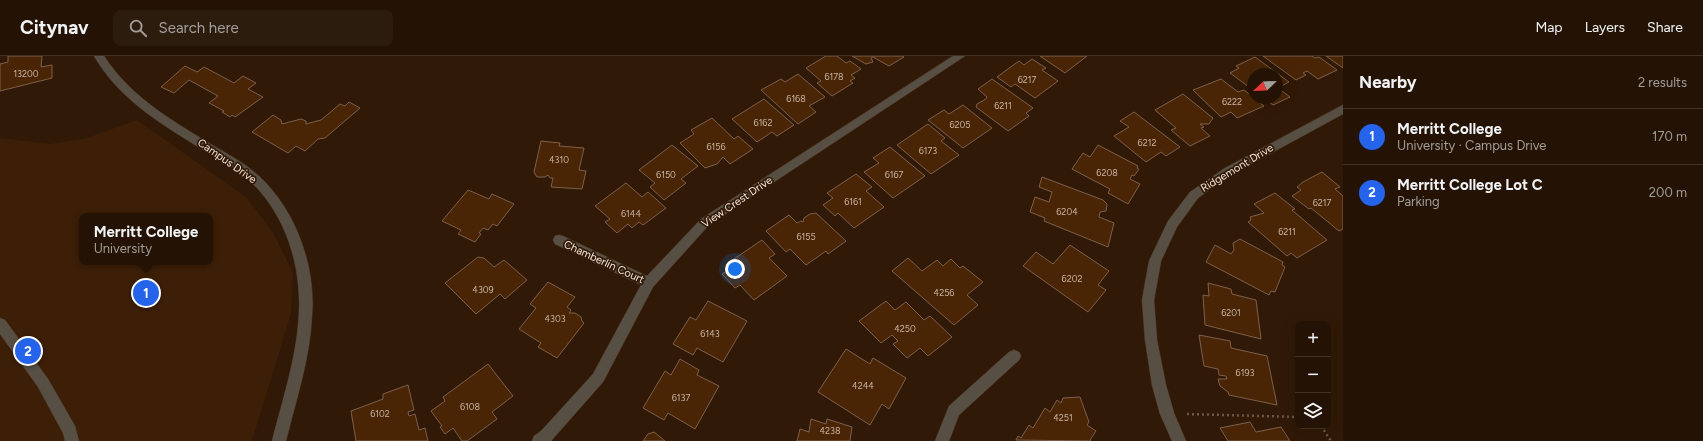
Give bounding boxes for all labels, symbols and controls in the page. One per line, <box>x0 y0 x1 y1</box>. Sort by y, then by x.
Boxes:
search box <box>113 10 393 46</box>
text: Citynav <box>20 16 89 39</box>
icon: search <box>127 17 149 39</box>
text: Search here <box>159 19 239 37</box>
text: Map <box>1535 19 1563 36</box>
text: Layers <box>1585 19 1625 36</box>
text: Share <box>1647 19 1683 36</box>
house number: 13200 <box>13 68 39 79</box>
north arrow <box>1247 68 1283 104</box>
house number: 6178 <box>824 71 844 82</box>
text: Nearby <box>1359 72 1417 92</box>
house number: 6217 <box>1018 74 1036 85</box>
text: 2 results <box>1638 75 1687 90</box>
house number: 6168 <box>786 93 806 104</box>
house number: 6222 <box>1222 96 1242 107</box>
house number: 6211 <box>994 100 1012 111</box>
house number: 6162 <box>754 117 772 128</box>
house number: 6205 <box>949 119 971 130</box>
text: Merritt College <box>1397 120 1502 138</box>
text: 1 <box>1369 129 1375 144</box>
text: 170 m <box>1652 129 1687 144</box>
street label: Campus Drive <box>195 136 259 186</box>
house number: 6212 <box>1138 137 1156 148</box>
text: University · Campus Drive <box>1397 138 1546 153</box>
house number: 6156 <box>706 141 726 152</box>
street label: Ridgemont Drive <box>1198 141 1276 195</box>
house number: 6173 <box>919 145 937 156</box>
house number: 4310 <box>549 154 569 165</box>
house number: 6208 <box>1096 167 1118 178</box>
house number: 6150 <box>656 169 676 180</box>
house number: 6167 <box>885 169 904 180</box>
street label: View Crest Drive <box>699 174 775 230</box>
text: Merritt College Lot C <box>1397 176 1543 194</box>
text: 2 <box>1368 185 1376 200</box>
text: 200 m <box>1649 185 1687 200</box>
text: Parking <box>1397 194 1440 209</box>
house number: 6161 <box>844 196 862 207</box>
house number: 6217 <box>1313 197 1331 208</box>
house number: 6204 <box>1056 206 1078 217</box>
house number: 6144 <box>621 208 641 219</box>
popup <box>79 213 213 265</box>
text: Merritt College <box>94 223 198 241</box>
house number: 6211 <box>1278 226 1296 237</box>
house number: 6155 <box>796 231 816 242</box>
street label: Chamberlin Court <box>562 238 646 286</box>
text: University <box>94 241 152 256</box>
your location <box>725 259 745 279</box>
house number: 6202 <box>1062 273 1082 284</box>
pin: 1 <box>133 278 159 308</box>
house number: 4309 <box>472 284 494 295</box>
house number: 4256 <box>934 287 954 298</box>
house number: 6201 <box>1221 307 1241 318</box>
house number: 4303 <box>544 313 566 324</box>
map controls <box>1295 321 1331 429</box>
button: + <box>1295 321 1331 357</box>
house number: 4250 <box>894 323 916 334</box>
house number: 6143 <box>700 328 720 339</box>
pin: 2 <box>15 336 41 366</box>
button: − <box>1295 357 1331 393</box>
house number: 6193 <box>1236 367 1254 378</box>
house number: 4244 <box>852 380 874 391</box>
house number: 6137 <box>672 392 690 403</box>
button: layers <box>1295 393 1331 429</box>
house number: 6108 <box>460 401 481 412</box>
house number: 6102 <box>370 408 390 419</box>
house number: 4251 <box>1053 412 1073 423</box>
house number: 4238 <box>819 425 841 436</box>

